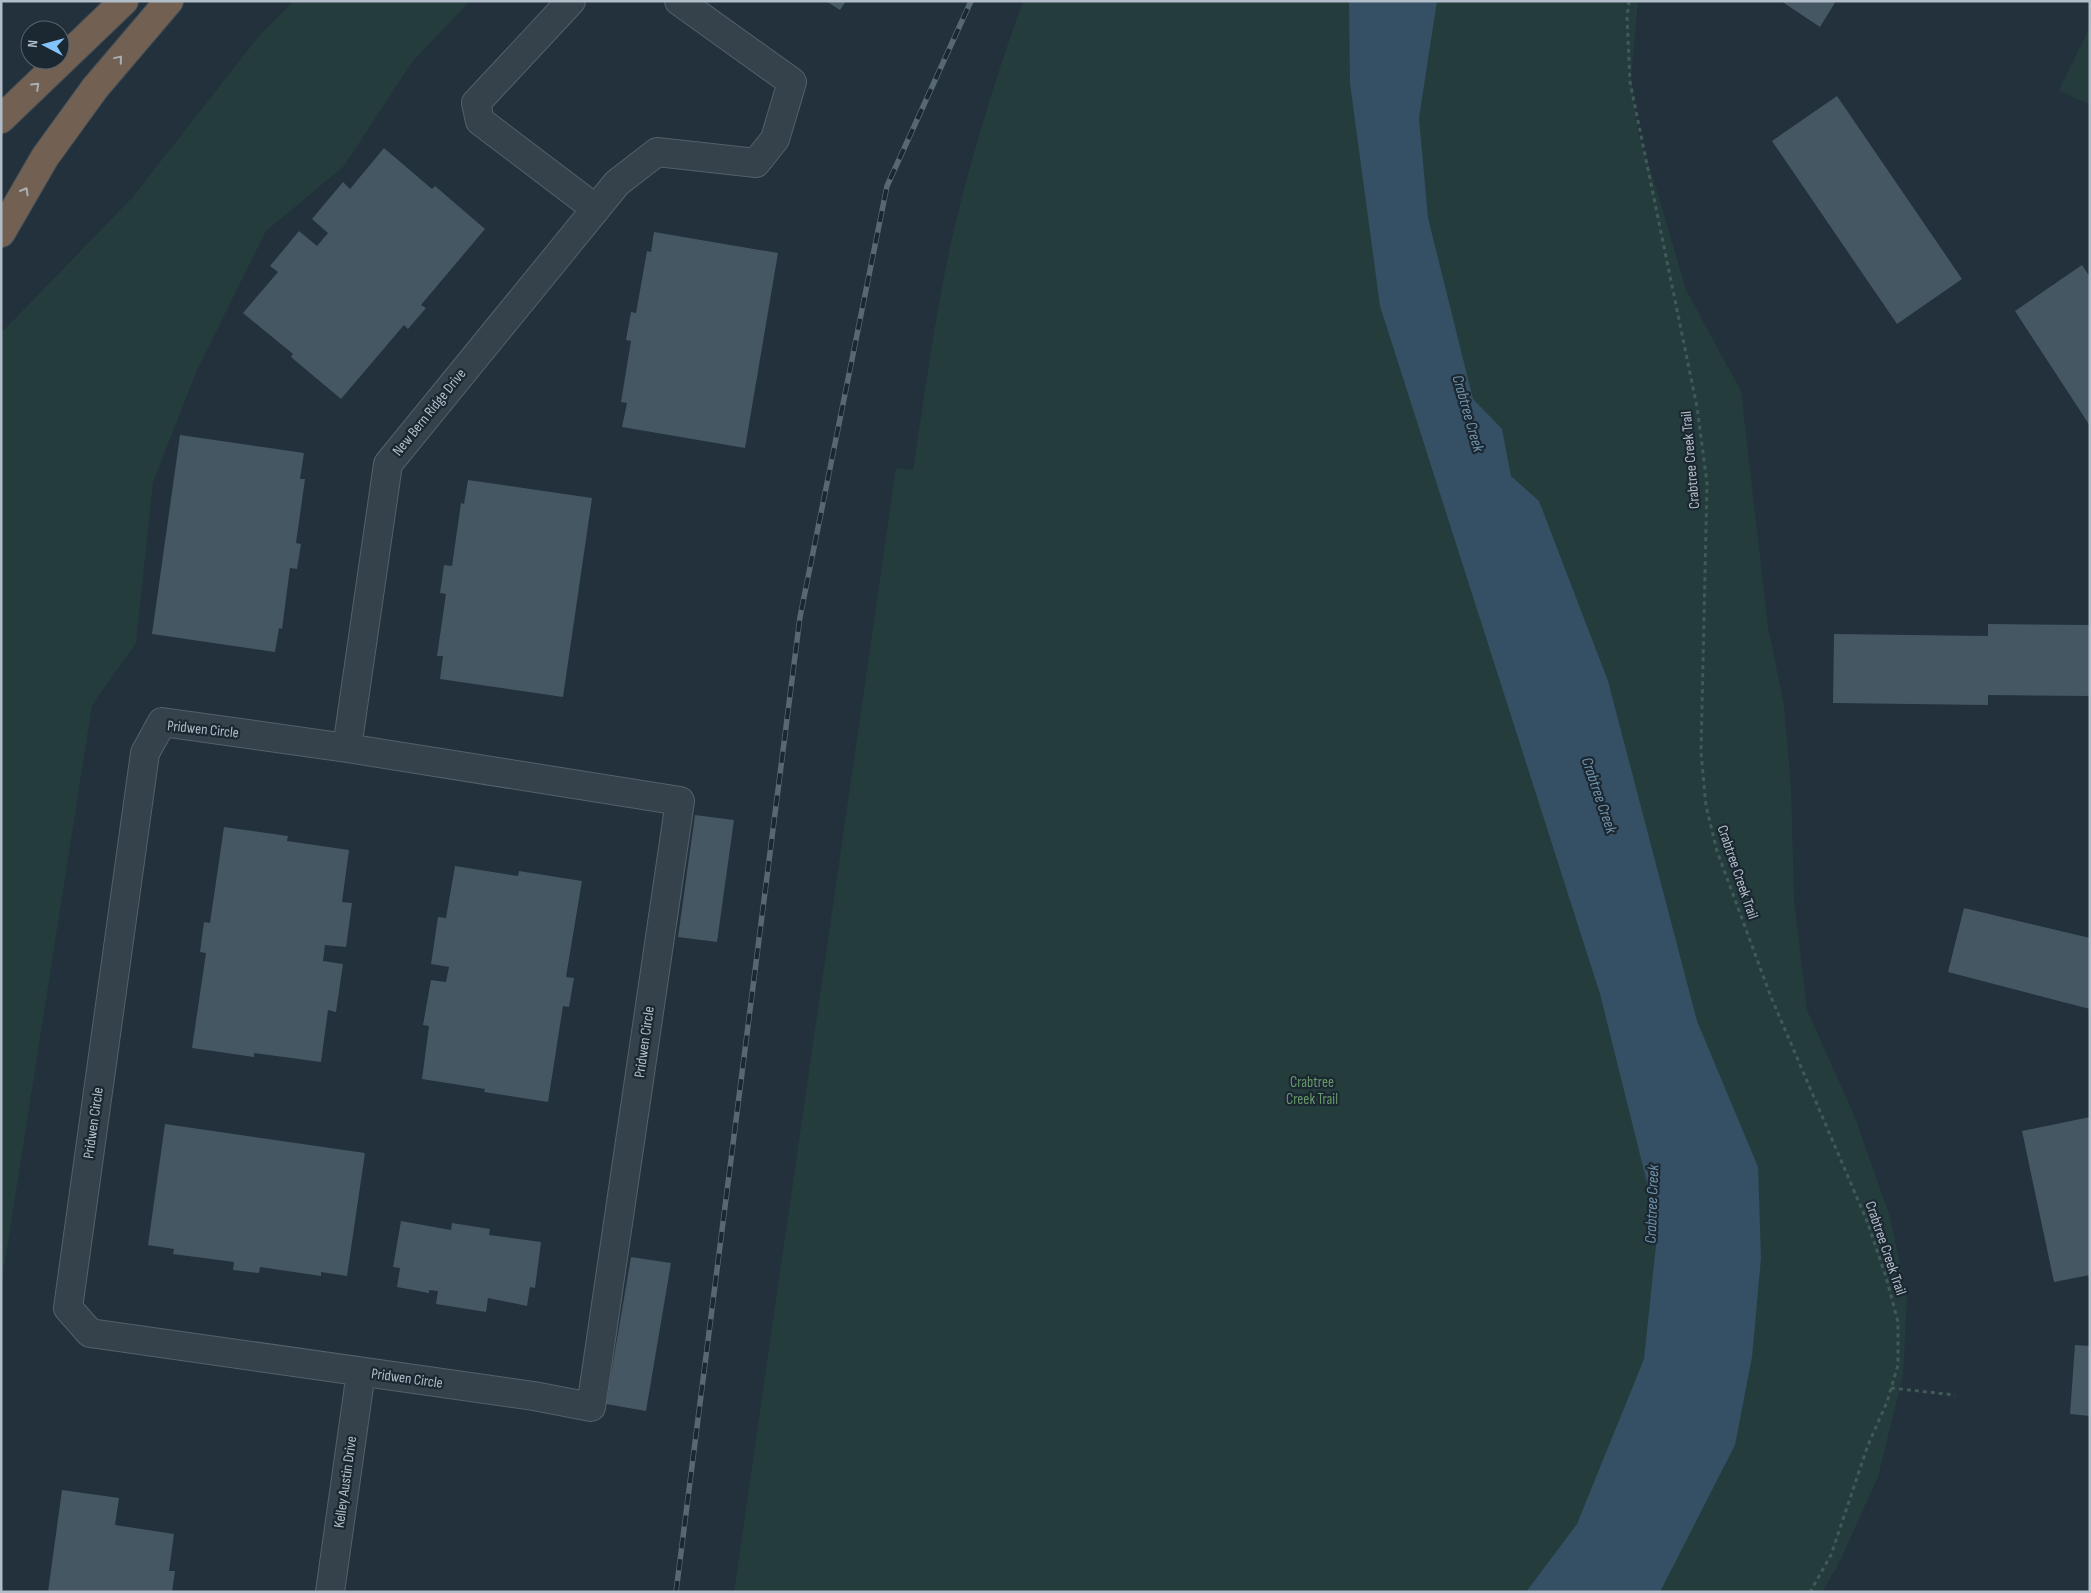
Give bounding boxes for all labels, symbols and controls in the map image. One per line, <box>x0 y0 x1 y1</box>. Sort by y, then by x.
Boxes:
north arrow <box>20 20 70 70</box>
text: N <box>24 39 41 48</box>
one-way arrow <box>114 56 122 65</box>
one-way arrow <box>31 82 40 91</box>
one-way arrow <box>19 188 29 197</box>
street label: New Bern Ridge Drive <box>388 365 470 460</box>
water label: Crabtree Creek <box>1448 373 1488 455</box>
street label: Crabtree Creek Trail <box>1677 410 1704 510</box>
street label: Pridwen Circle <box>166 716 240 743</box>
water label: Crabtree Creek <box>1577 755 1621 837</box>
street label: Crabtree Creek Trail <box>1713 823 1763 922</box>
street label: Pridwen Circle <box>630 1005 659 1079</box>
park label: Crabtree Creek Trail <box>1286 1073 1338 1109</box>
street label: Pridwen Circle <box>79 1086 108 1160</box>
water label: Crabtree Creek <box>1642 1163 1663 1244</box>
street label: Crabtree Creek Trail <box>1861 1199 1911 1298</box>
street label: Pridwen Circle <box>370 1364 444 1393</box>
street label: Kelley Austin Drive <box>330 1435 361 1529</box>

